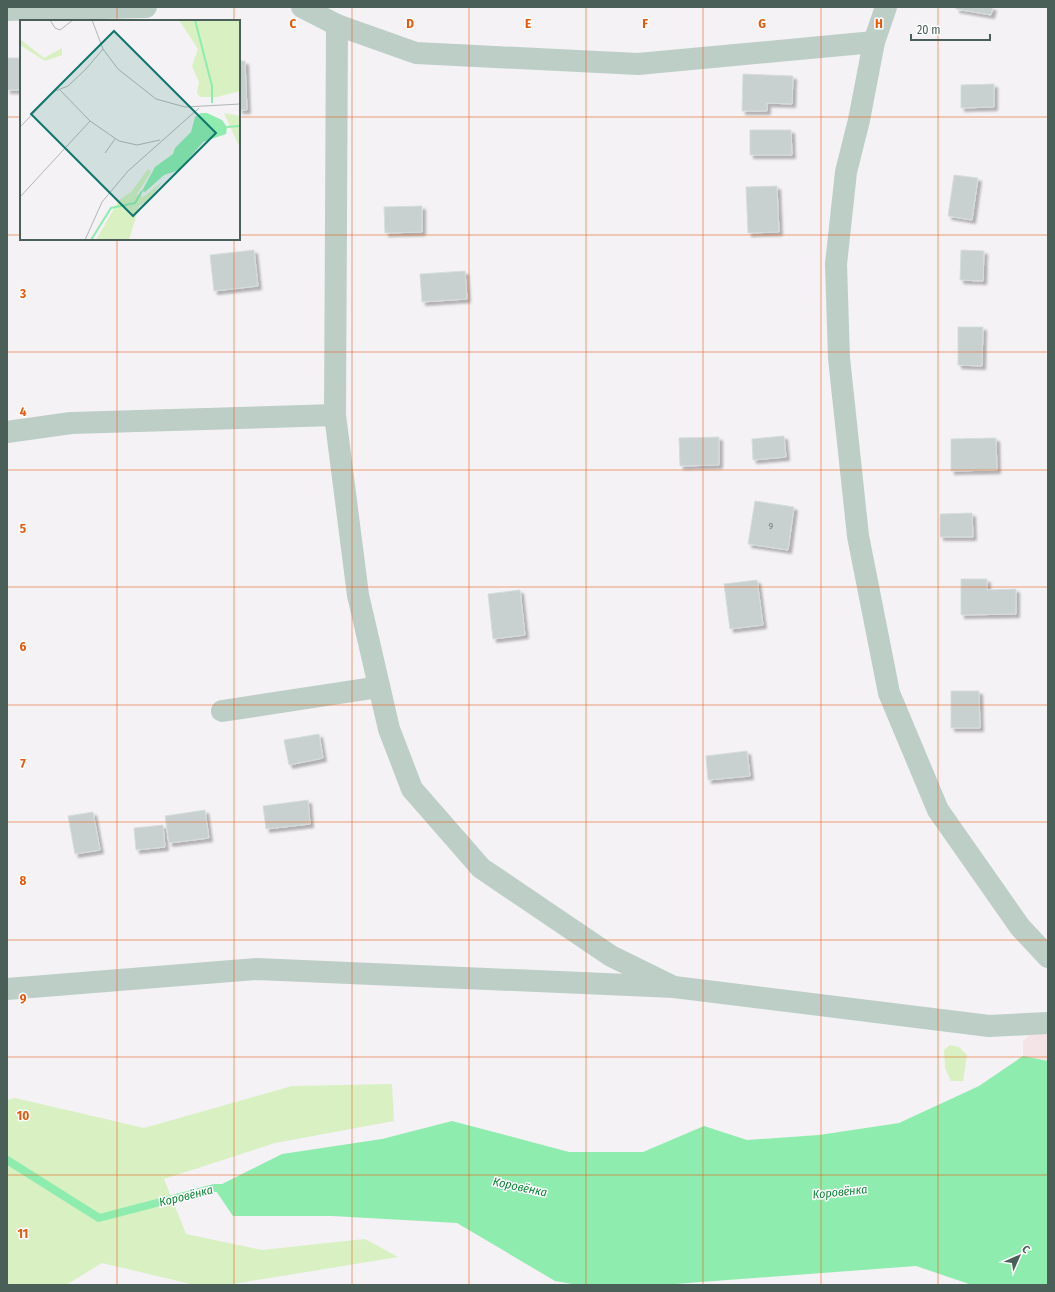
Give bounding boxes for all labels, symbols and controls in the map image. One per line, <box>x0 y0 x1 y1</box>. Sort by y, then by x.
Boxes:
text: C <box>290 16 297 31</box>
text: D <box>406 16 414 31</box>
text: E <box>525 16 531 31</box>
text: F <box>642 16 648 31</box>
text: G <box>758 16 766 31</box>
text: H <box>875 16 883 31</box>
scale bar <box>911 16 990 42</box>
inset map <box>20 20 240 240</box>
text: 20 m <box>917 23 941 37</box>
text: 3 <box>19 286 26 301</box>
text: 4 <box>20 404 27 419</box>
text: 5 <box>20 521 26 536</box>
house number: 9 <box>769 521 773 531</box>
text: 6 <box>20 639 27 654</box>
text: 7 <box>20 756 26 771</box>
text: 8 <box>20 873 27 888</box>
text: 9 <box>20 991 27 1006</box>
text: 10 <box>17 1108 29 1123</box>
water label: Коровёнка <box>492 1174 548 1200</box>
water label: Коровёнка <box>812 1182 868 1202</box>
water label: Коровёнка <box>158 1183 214 1209</box>
text: 11 <box>18 1226 28 1241</box>
north arrow <box>999 1236 1039 1276</box>
text: С <box>1019 1243 1033 1256</box>

